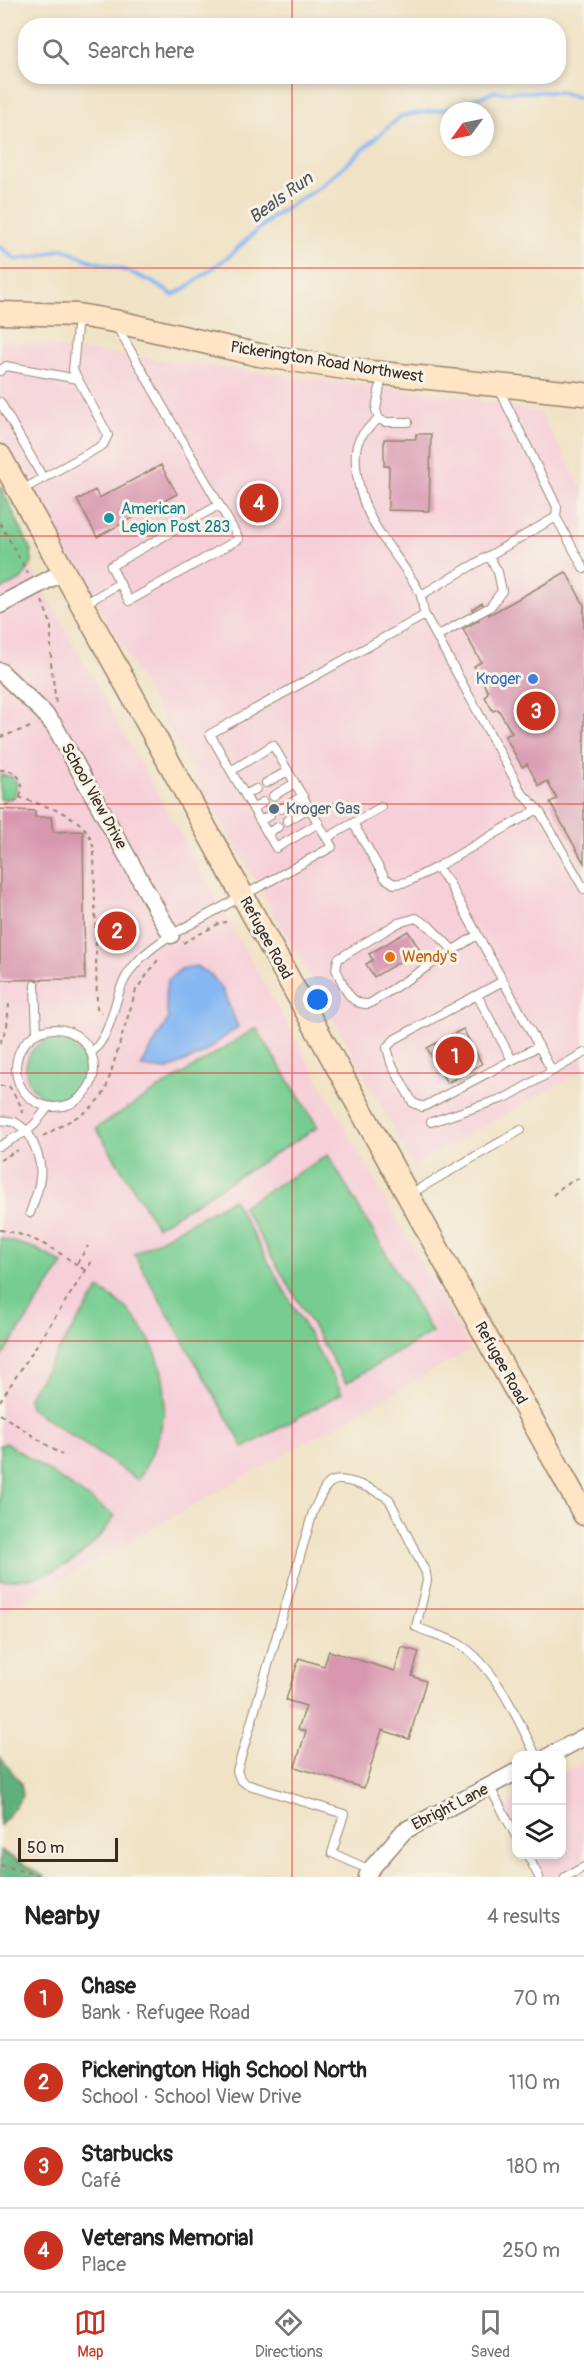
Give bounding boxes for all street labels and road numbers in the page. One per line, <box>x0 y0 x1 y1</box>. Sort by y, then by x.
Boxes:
street label: Pickerington Road Northwest <box>229 337 426 387</box>
street label: School View Drive <box>57 739 131 853</box>
street label: Refugee Road <box>235 893 297 983</box>
street label: Refugee Road <box>470 1318 532 1408</box>
street label: Ebright Lane <box>408 1779 492 1835</box>

